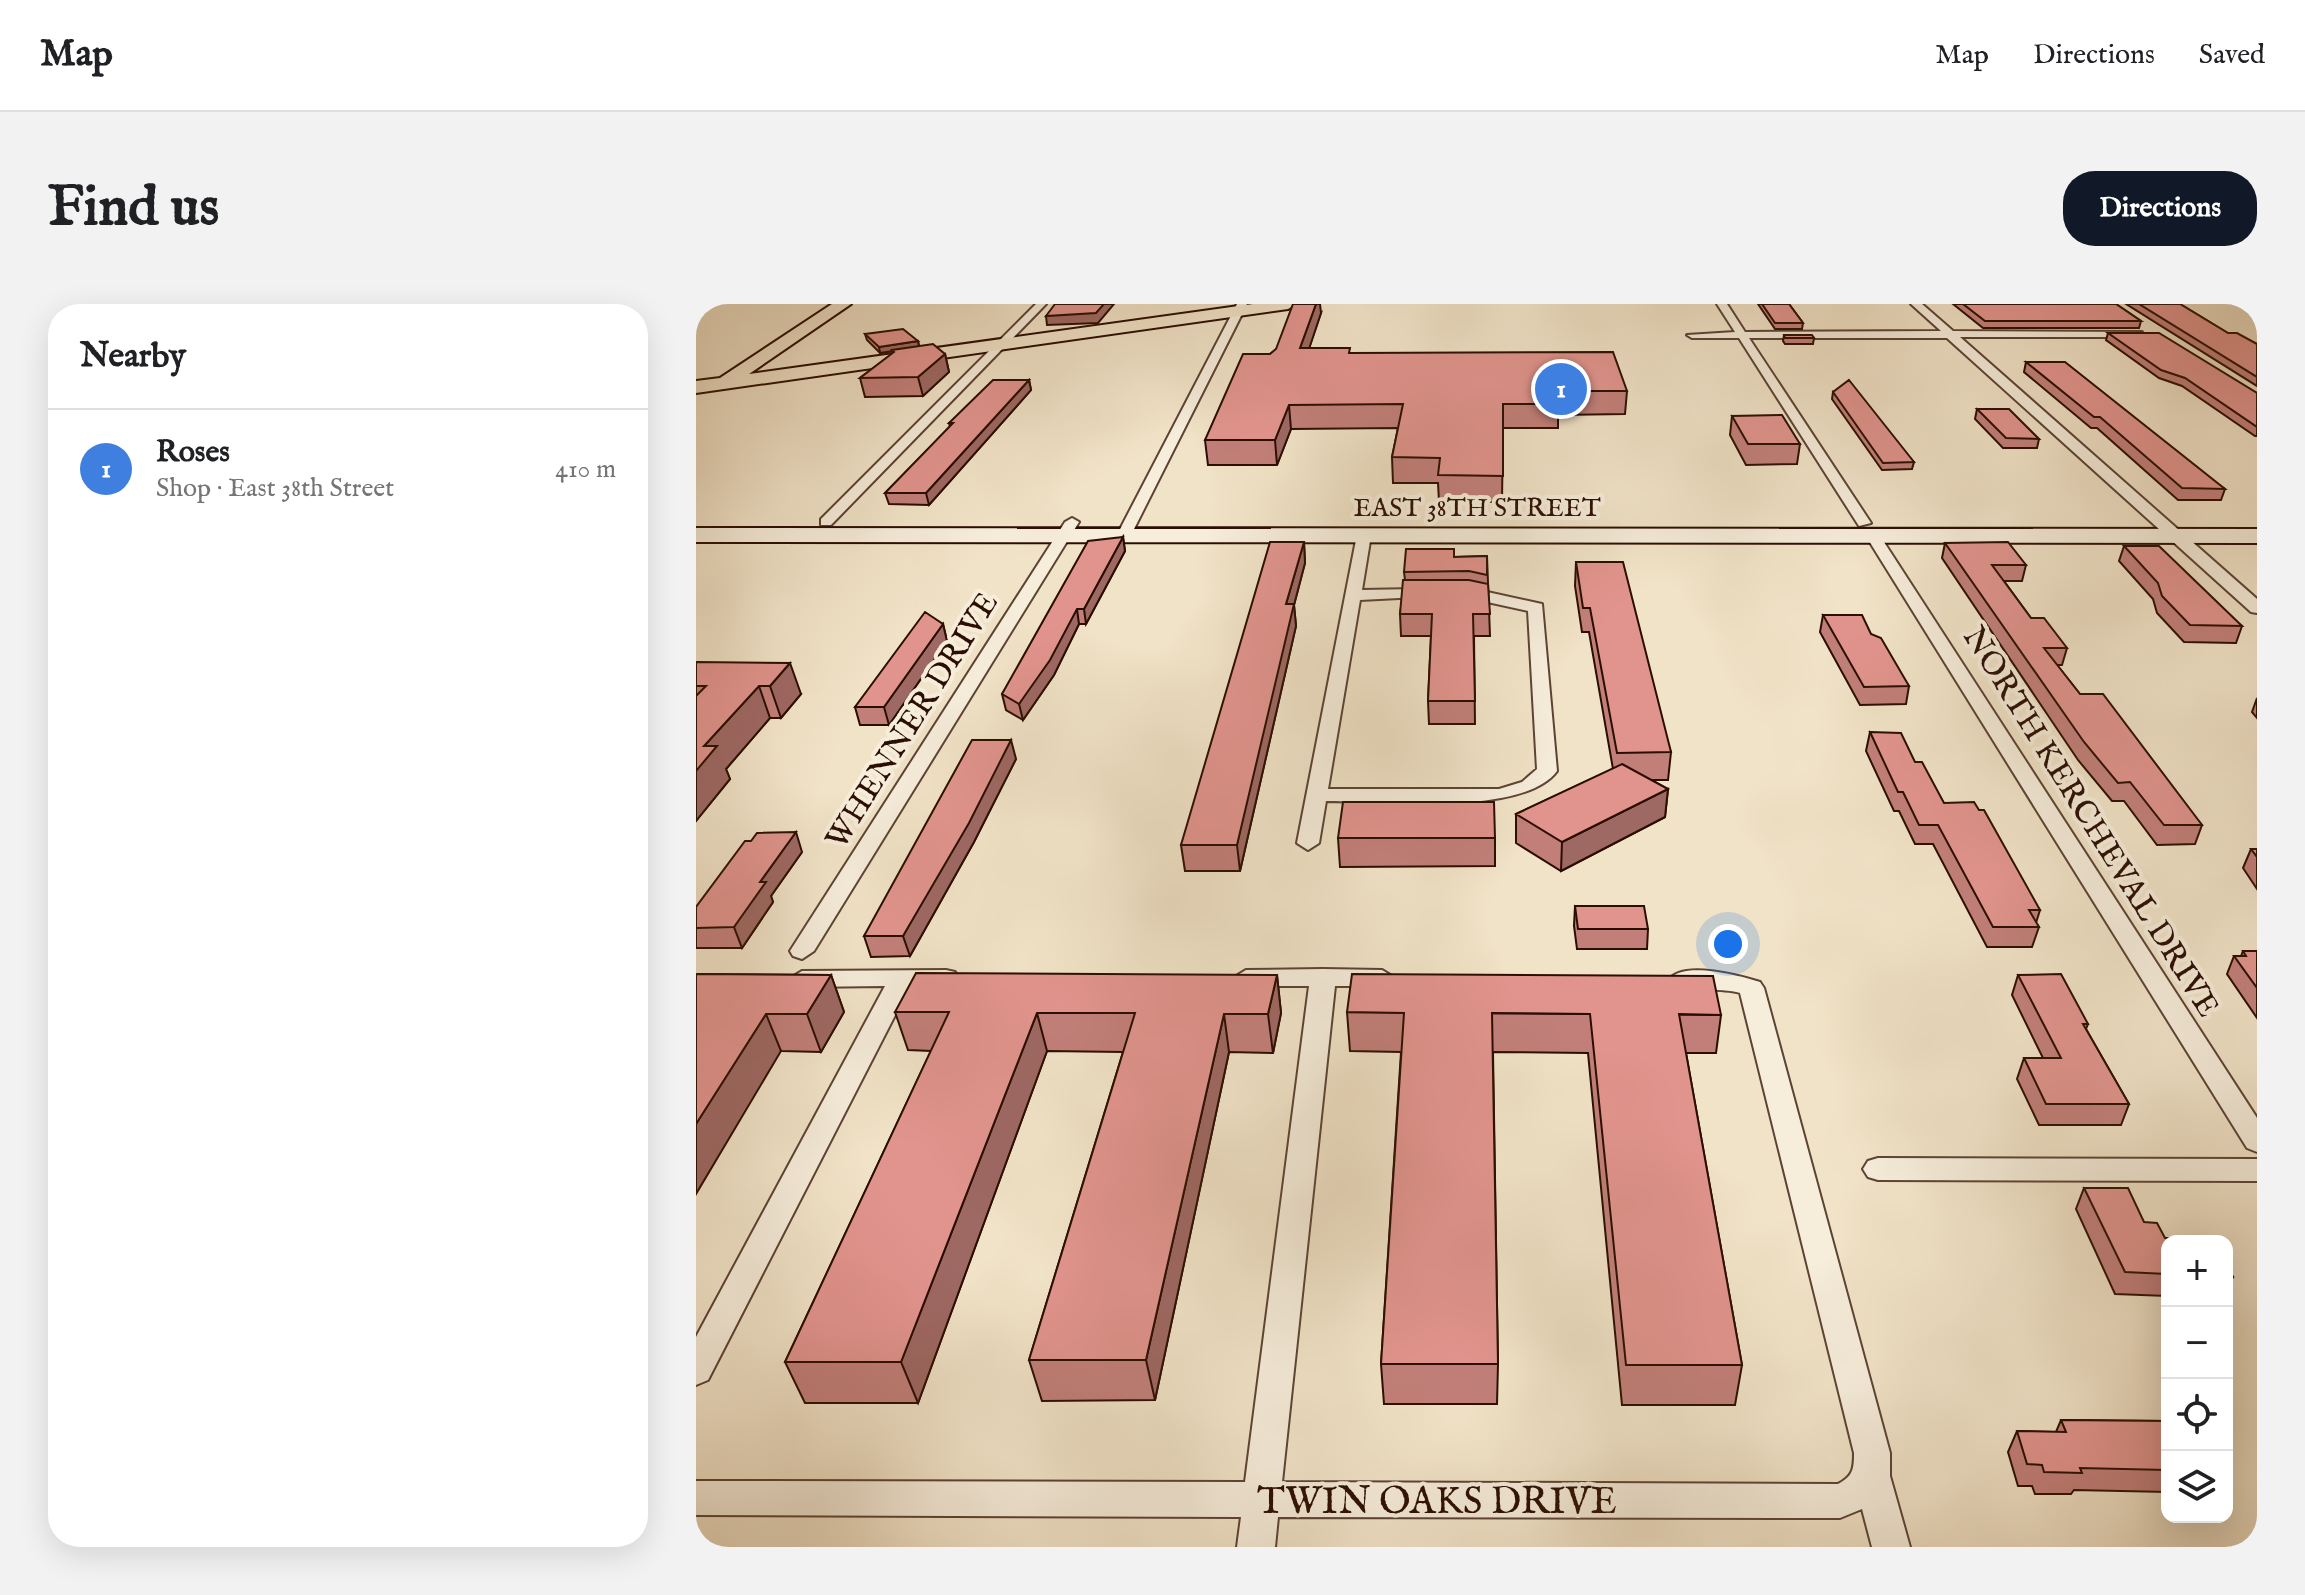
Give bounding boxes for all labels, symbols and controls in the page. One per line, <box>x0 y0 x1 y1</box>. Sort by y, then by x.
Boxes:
text: Map <box>40 31 113 79</box>
text: Map <box>1935 38 1989 73</box>
text: Directions <box>2033 38 2155 73</box>
text: Saved <box>2199 38 2265 73</box>
button: Directions <box>2063 171 2257 246</box>
text: Find us <box>48 173 219 244</box>
text: Nearby <box>80 335 186 378</box>
pin: 1 <box>1535 359 1587 419</box>
text: Roses <box>156 434 230 472</box>
text: 1 <box>101 453 111 486</box>
text: 410 m <box>555 453 616 486</box>
text: Shop · East 38th Street <box>156 472 394 505</box>
street label: EAST 38TH STREET <box>1353 492 1601 525</box>
street label: WHENNER DRIVE <box>818 585 1009 857</box>
street label: NORTH KERCHEVAL DRIVE <box>1952 619 2227 1025</box>
your location <box>1708 924 1748 964</box>
map controls <box>2161 1235 2233 1523</box>
button: + <box>2161 1235 2233 1307</box>
button: − <box>2161 1307 2233 1379</box>
button: locate <box>2161 1379 2233 1451</box>
button: layers <box>2161 1451 2233 1523</box>
street label: TWIN OAKS DRIVE <box>1257 1479 1617 1527</box>

